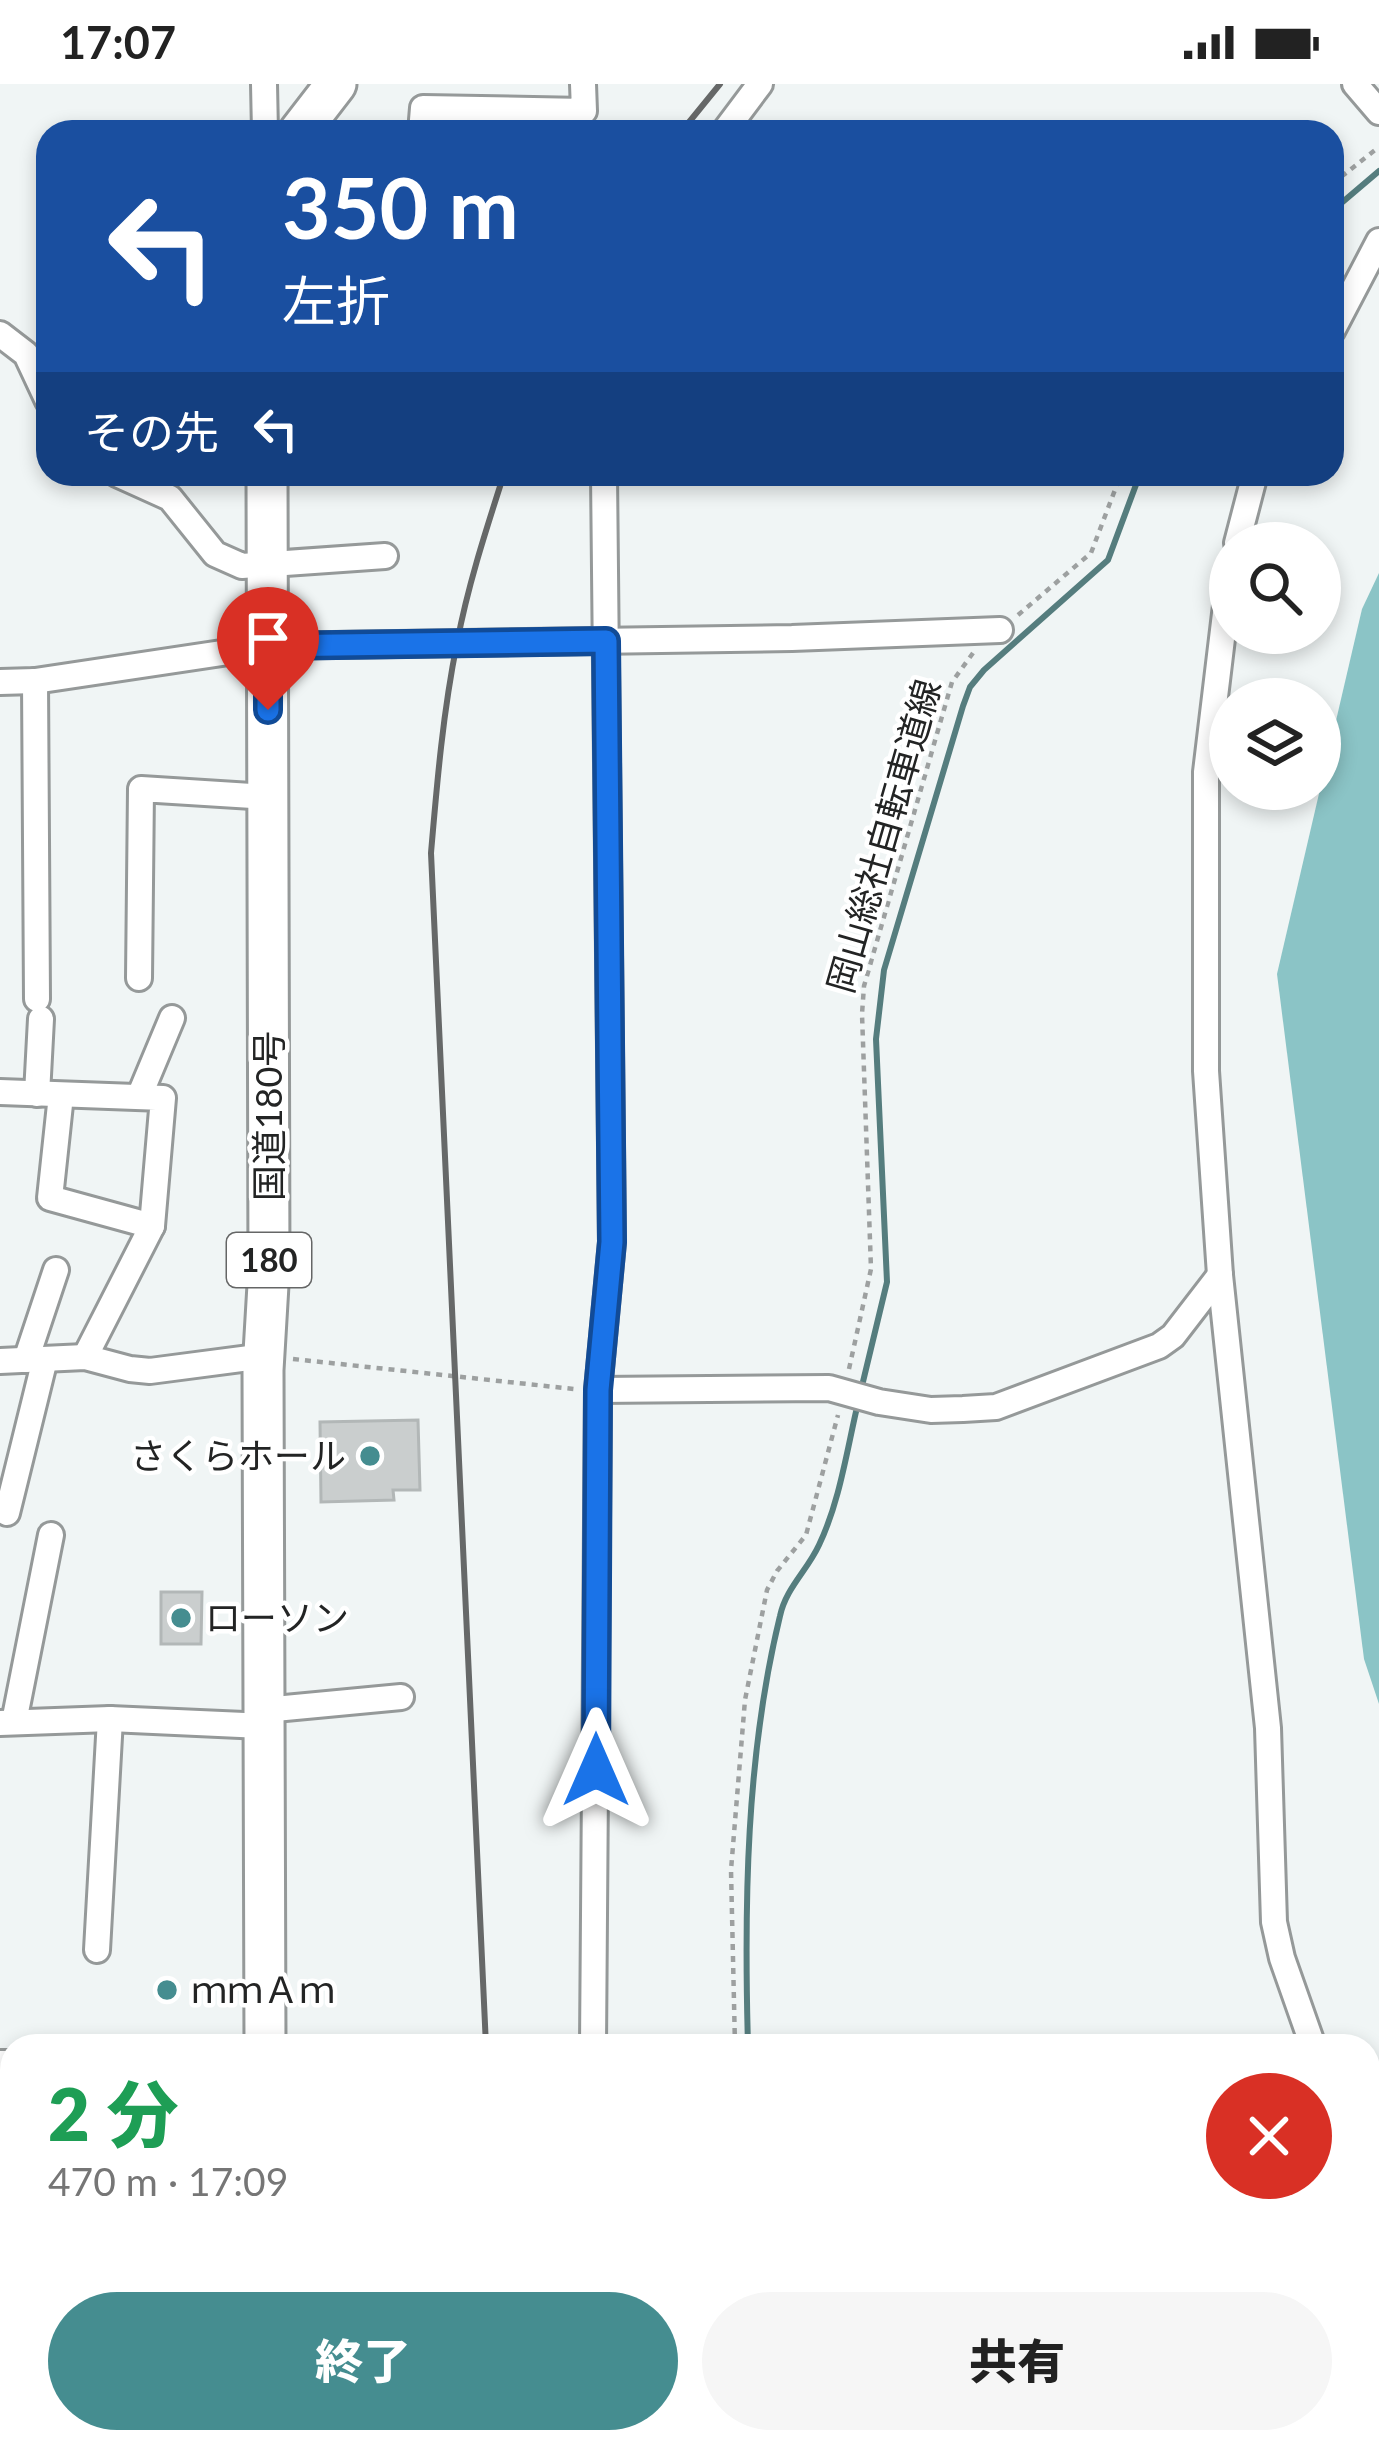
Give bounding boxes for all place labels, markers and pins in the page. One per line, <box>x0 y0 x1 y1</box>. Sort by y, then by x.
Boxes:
pin <box>217 587 319 710</box>
place label: さくらホール <box>130 1433 346 1477</box>
marker: さくらホール <box>357 1443 383 1469</box>
place label: ローソン <box>205 1595 349 1639</box>
marker: ローソン <box>168 1605 194 1631</box>
place label: ｍｍＡｍ <box>191 1967 335 2011</box>
marker: ｍｍＡｍ <box>154 1977 180 2003</box>

